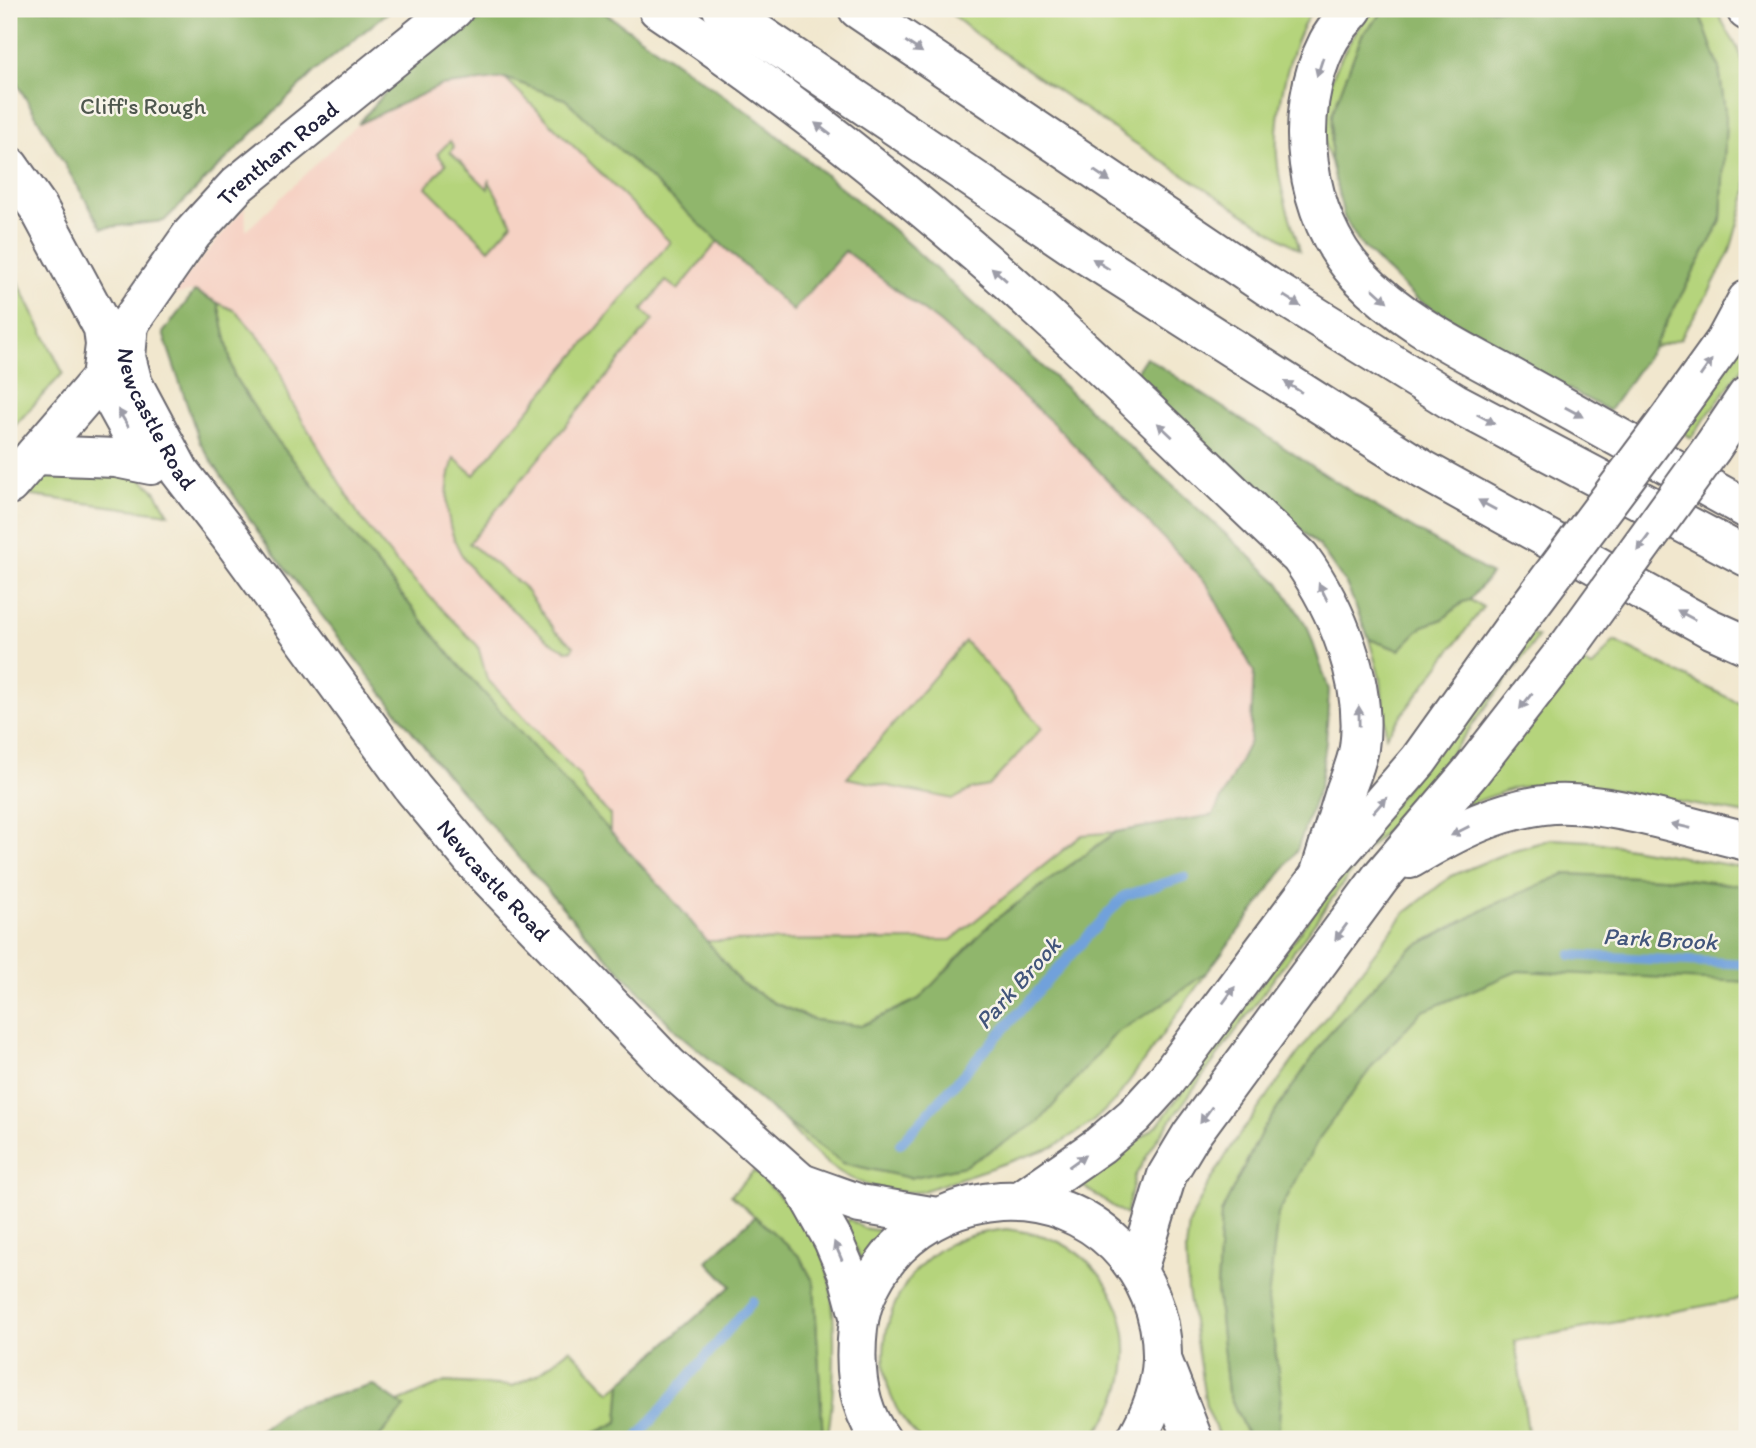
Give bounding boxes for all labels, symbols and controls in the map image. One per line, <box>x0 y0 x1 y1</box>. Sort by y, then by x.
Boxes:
one-way arrow <box>905 40 923 54</box>
one-way arrow <box>1314 57 1324 78</box>
park label: Cliff's Rough <box>80 92 207 120</box>
street label: Trentham Road <box>211 94 344 212</box>
one-way arrow <box>814 123 832 137</box>
one-way arrow <box>1093 169 1111 183</box>
one-way arrow <box>1091 258 1111 271</box>
one-way arrow <box>990 266 1008 282</box>
one-way arrow <box>1371 286 1388 302</box>
one-way arrow <box>1282 295 1301 308</box>
street label: Newcastle Road <box>111 347 203 496</box>
one-way arrow <box>1699 359 1713 377</box>
one-way arrow <box>1283 380 1302 393</box>
one-way arrow <box>1565 406 1584 418</box>
one-way arrow <box>116 409 129 428</box>
one-way arrow <box>1476 414 1496 425</box>
one-way arrow <box>1157 422 1174 438</box>
one-way arrow <box>1477 499 1497 511</box>
one-way arrow <box>1636 534 1650 552</box>
one-way arrow <box>1317 582 1328 602</box>
one-way arrow <box>1676 609 1696 621</box>
one-way arrow <box>1519 692 1533 710</box>
one-way arrow <box>1353 704 1364 726</box>
one-way arrow <box>1372 797 1387 814</box>
street label: Newcastle Road <box>431 814 557 947</box>
one-way arrow <box>1670 820 1692 831</box>
one-way arrow <box>1450 825 1470 836</box>
water label: Park Brook <box>1602 921 1719 956</box>
one-way arrow <box>1334 922 1348 941</box>
water label: Park Brook <box>969 929 1068 1035</box>
one-way arrow <box>1222 986 1237 1004</box>
one-way arrow <box>1199 1106 1213 1124</box>
one-way arrow <box>1068 1154 1086 1168</box>
one-way arrow <box>832 1241 843 1262</box>

